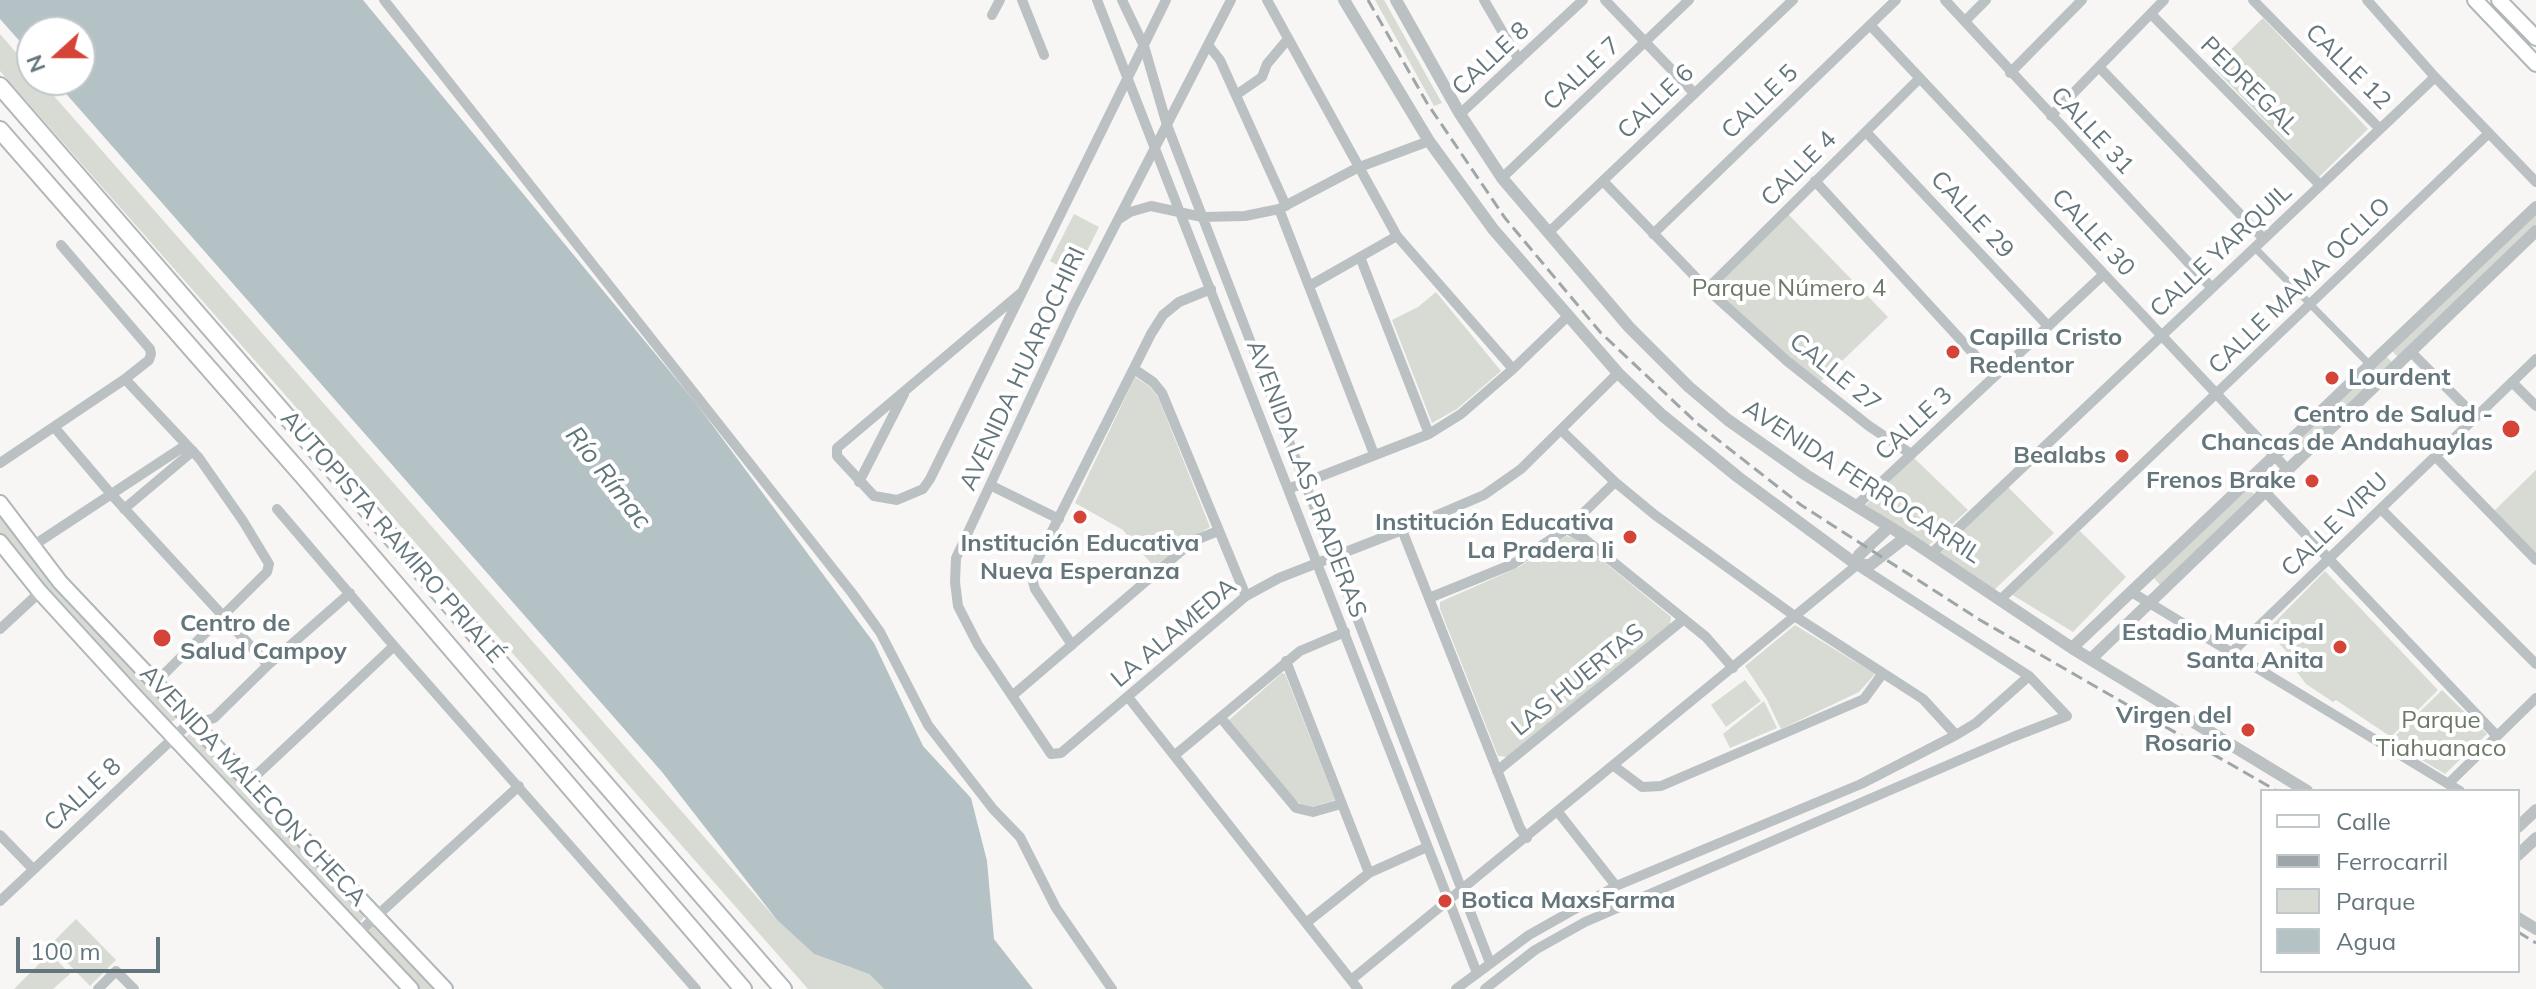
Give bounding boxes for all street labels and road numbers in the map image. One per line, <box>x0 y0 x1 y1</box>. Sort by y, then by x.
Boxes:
street label: CALLE 8 <box>1447 16 1535 102</box>
street label: CALLE 12 <box>2299 18 2397 116</box>
street label: CALLE 7 <box>1538 31 1626 117</box>
street label: PEDREGAL <box>2194 31 2304 141</box>
street label: CALLE 6 <box>1612 59 1700 145</box>
street label: CALLE 5 <box>1716 59 1804 145</box>
street label: CALLE 31 <box>2044 81 2140 181</box>
street label: CALLE 4 <box>1755 125 1843 213</box>
street label: CALLE 29 <box>1924 165 2020 265</box>
street label: CALLE YARQUIL <box>2144 178 2298 324</box>
street label: CALLE 30 <box>2045 183 2141 283</box>
street label: CALLE MAMA OCLLO <box>2203 192 2397 380</box>
street label: AVENIDA HUAROCHIRI <box>954 243 1092 495</box>
street label: CALLE 27 <box>1784 328 1886 418</box>
street label: AVENIDA LAS PRADERAS <box>1240 336 1372 622</box>
street label: CALLE 3 <box>1870 381 1958 467</box>
street label: AVENIDA FERROCARRIL <box>1737 394 1987 570</box>
street label: AUTOPISTA RAMIRO PRIALÉ <box>274 405 510 669</box>
street label: CALLE VIRU <box>2276 467 2394 583</box>
street label: LA ALAMEDA <box>1106 572 1242 694</box>
street label: LAS HUERTAS <box>1506 618 1650 742</box>
street label: AVENIDA MALECON CHECA <box>134 659 372 913</box>
street label: CALLE 8 <box>39 752 127 838</box>

